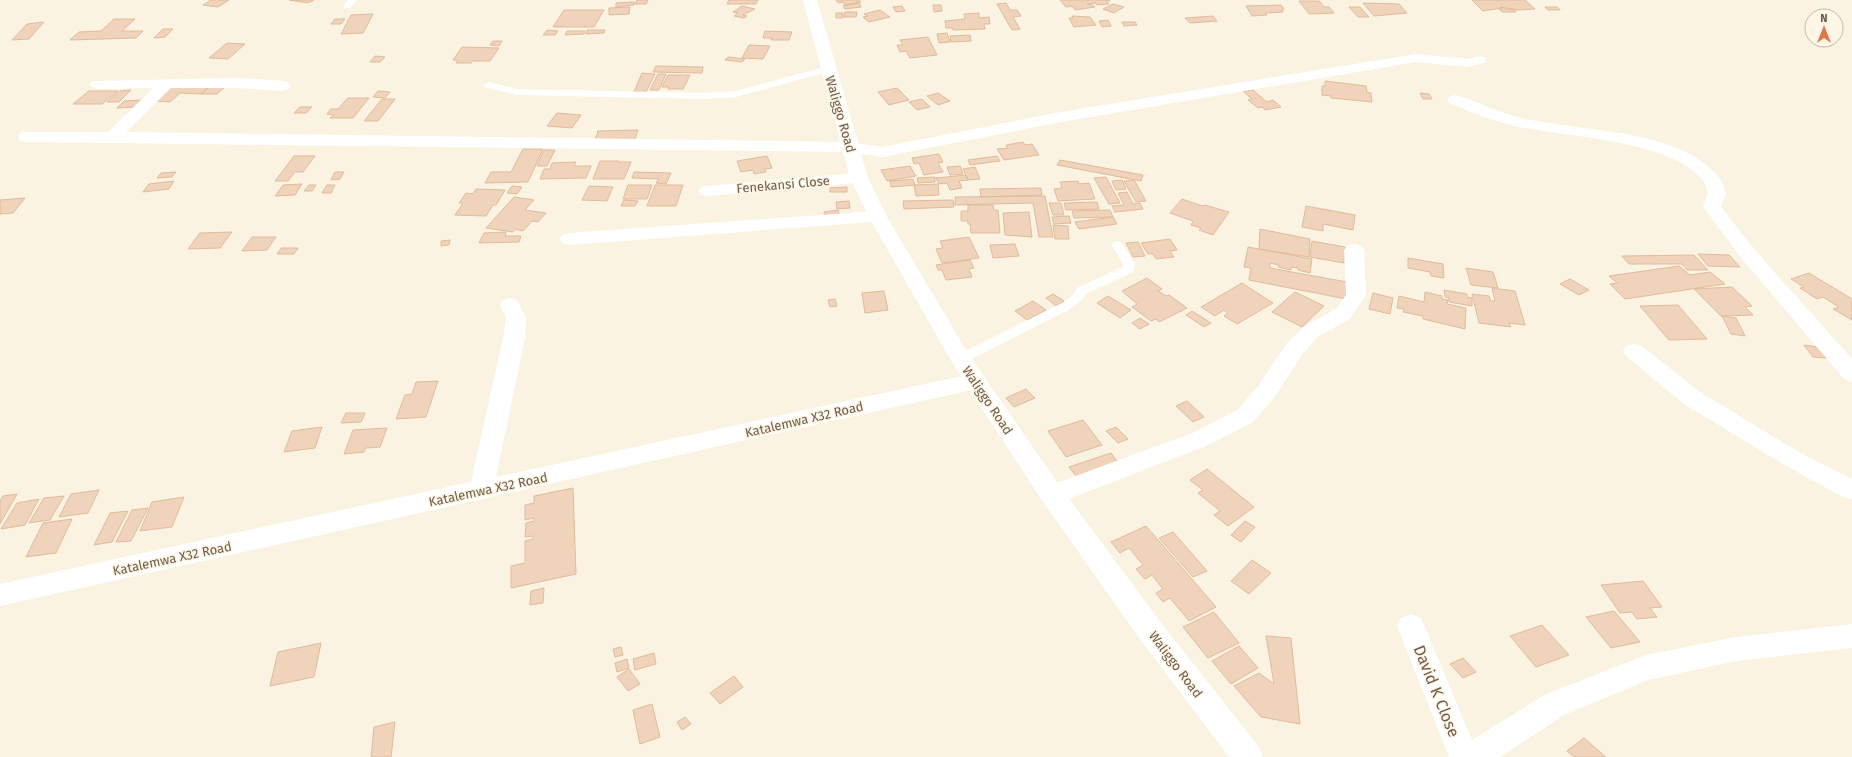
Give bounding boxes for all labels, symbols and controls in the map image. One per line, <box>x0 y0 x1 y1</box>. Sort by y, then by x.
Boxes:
north arrow <box>1804 8 1844 48</box>
text: N <box>1820 12 1828 25</box>
street label: Waliggo Road <box>822 74 859 154</box>
street label: Fenekansi Close <box>736 173 830 196</box>
street label: Waliggo Road <box>959 363 1016 437</box>
street label: Katalemwa X32 Road <box>743 399 865 440</box>
street label: Katalemwa X32 Road <box>427 470 549 509</box>
street label: Katalemwa X32 Road <box>111 539 233 578</box>
street label: Waliggo Road <box>1146 628 1205 700</box>
street label: David K Close <box>1409 642 1464 740</box>

